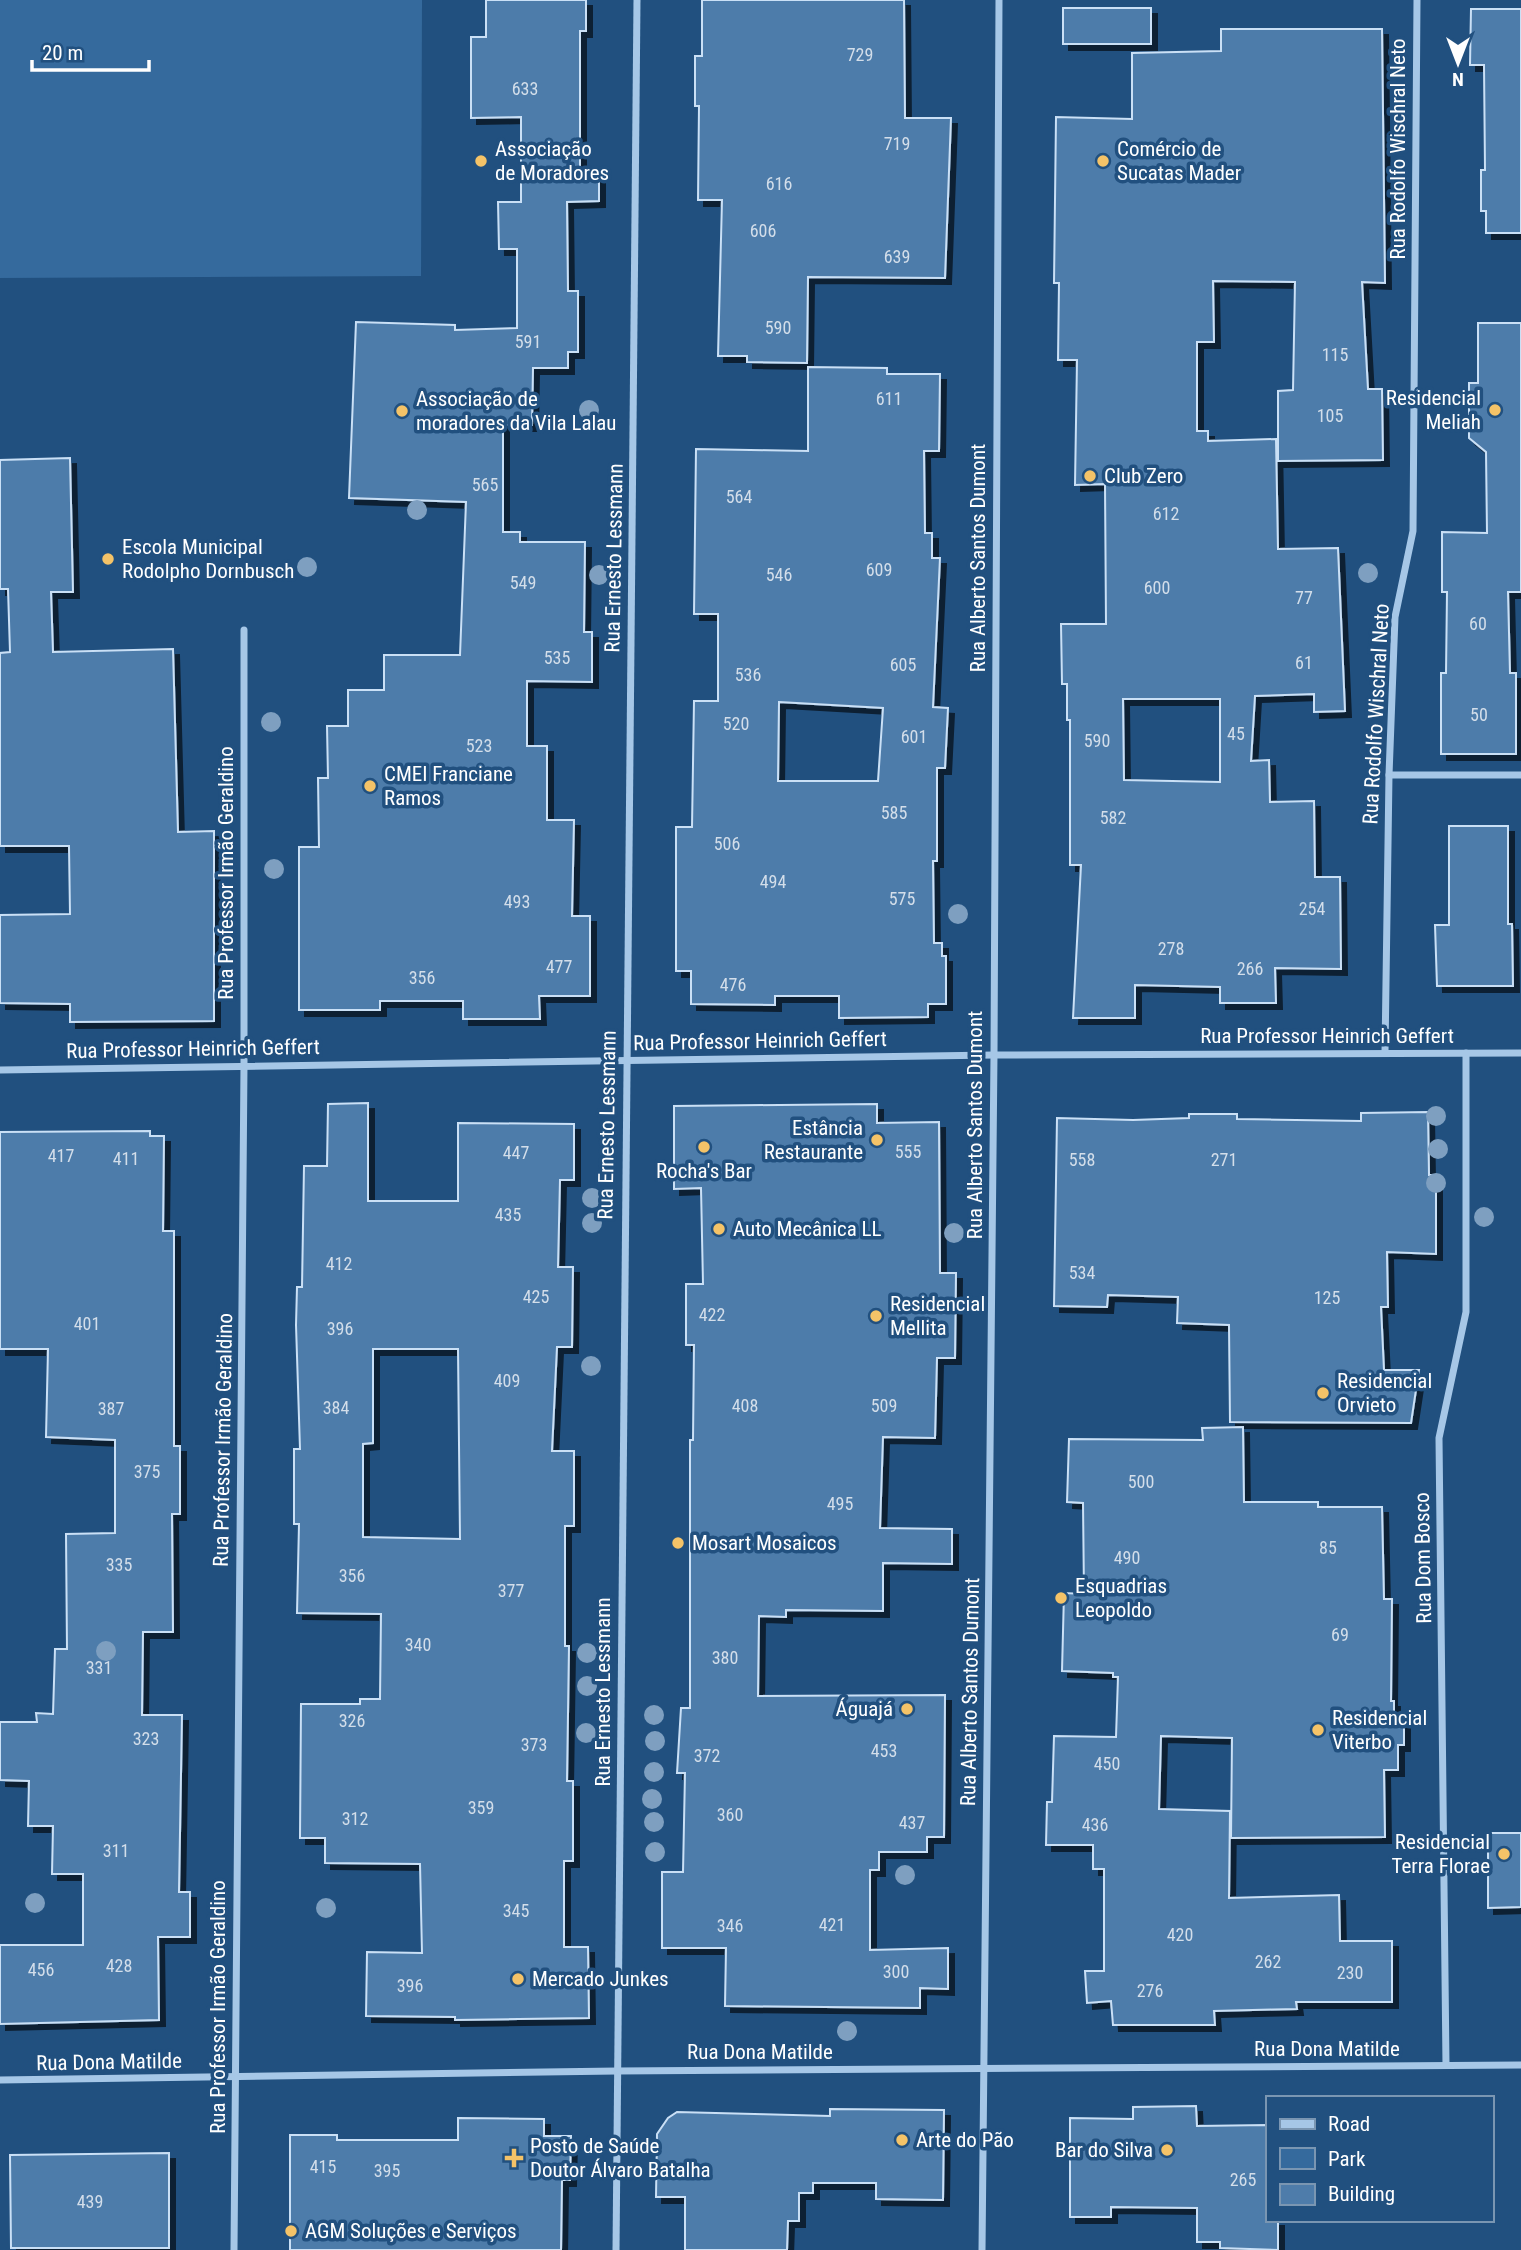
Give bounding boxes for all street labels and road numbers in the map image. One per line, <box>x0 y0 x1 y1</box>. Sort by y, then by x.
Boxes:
street label: Rua Rodolfo Wischral Neto <box>1386 39 1410 259</box>
street label: Rua Alberto Santos Dumont <box>966 444 990 672</box>
street label: Rua Ernesto Lessmann <box>600 463 628 653</box>
street label: Rua Rodolfo Wischral Neto <box>1358 603 1394 825</box>
street label: Rua Professor Irmão Geraldino <box>214 746 238 1000</box>
street label: Rua Alberto Santos Dumont <box>963 1011 987 1239</box>
street label: Rua Professor Heinrich Geffert <box>1200 1024 1454 1048</box>
street label: Rua Professor Heinrich Geffert <box>633 1027 887 1055</box>
street label: Rua Ernesto Lessmann <box>593 1030 621 1220</box>
street label: Rua Professor Heinrich Geffert <box>66 1035 320 1063</box>
street label: Rua Professor Irmão Geraldino <box>209 1313 237 1567</box>
street label: Rua Dom Bosco <box>1410 1492 1436 1624</box>
street label: Rua Alberto Santos Dumont <box>956 1578 984 1806</box>
street label: Rua Ernesto Lessmann <box>591 1597 615 1787</box>
street label: Rua Professor Irmão Geraldino <box>206 1880 230 2134</box>
street label: Rua Dona Matilde <box>1254 2037 1400 2061</box>
street label: Rua Dona Matilde <box>687 2040 833 2064</box>
street label: Rua Dona Matilde <box>36 2049 182 2075</box>

